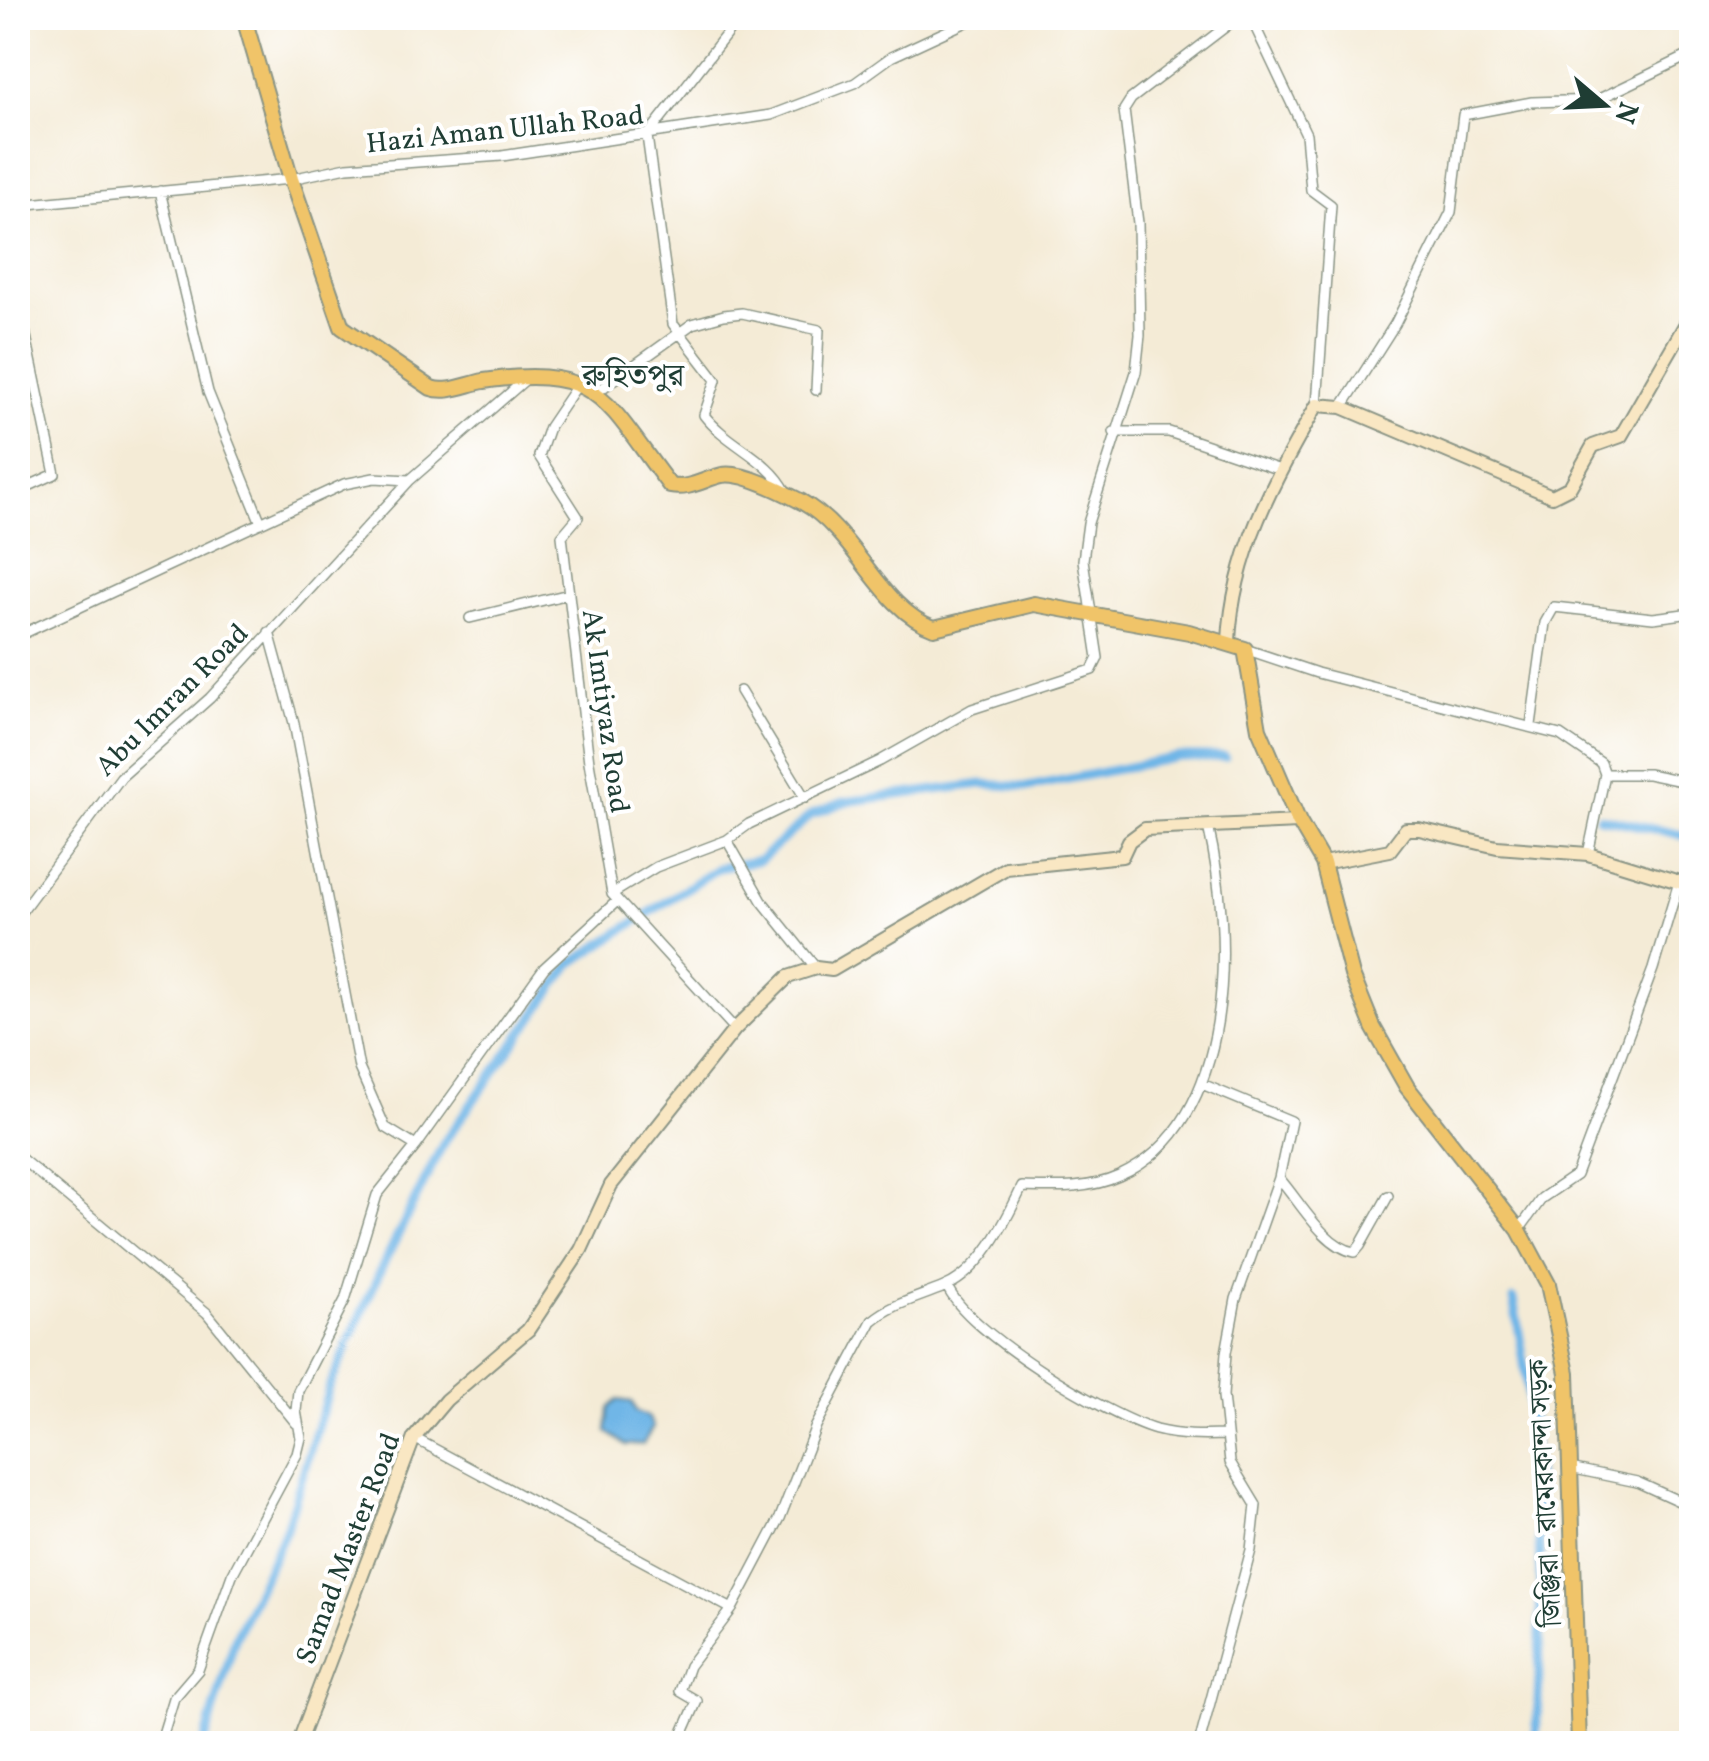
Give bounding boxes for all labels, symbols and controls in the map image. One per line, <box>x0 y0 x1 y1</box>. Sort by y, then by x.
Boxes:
north arrow <box>1554 55 1654 155</box>
text: N <box>1604 96 1647 128</box>
street label: Hazi Aman Ullah Road <box>365 97 646 164</box>
district label: রুহিতপুর <box>581 356 686 400</box>
street label: Ak Imtiyaz Road <box>571 607 638 816</box>
street label: Abu Imran Road <box>87 615 258 786</box>
street label: জিঞ্জিরা - রামেরকান্দা সড়ক <box>1520 1357 1573 1629</box>
street label: Samad Master Road <box>287 1428 411 1670</box>

